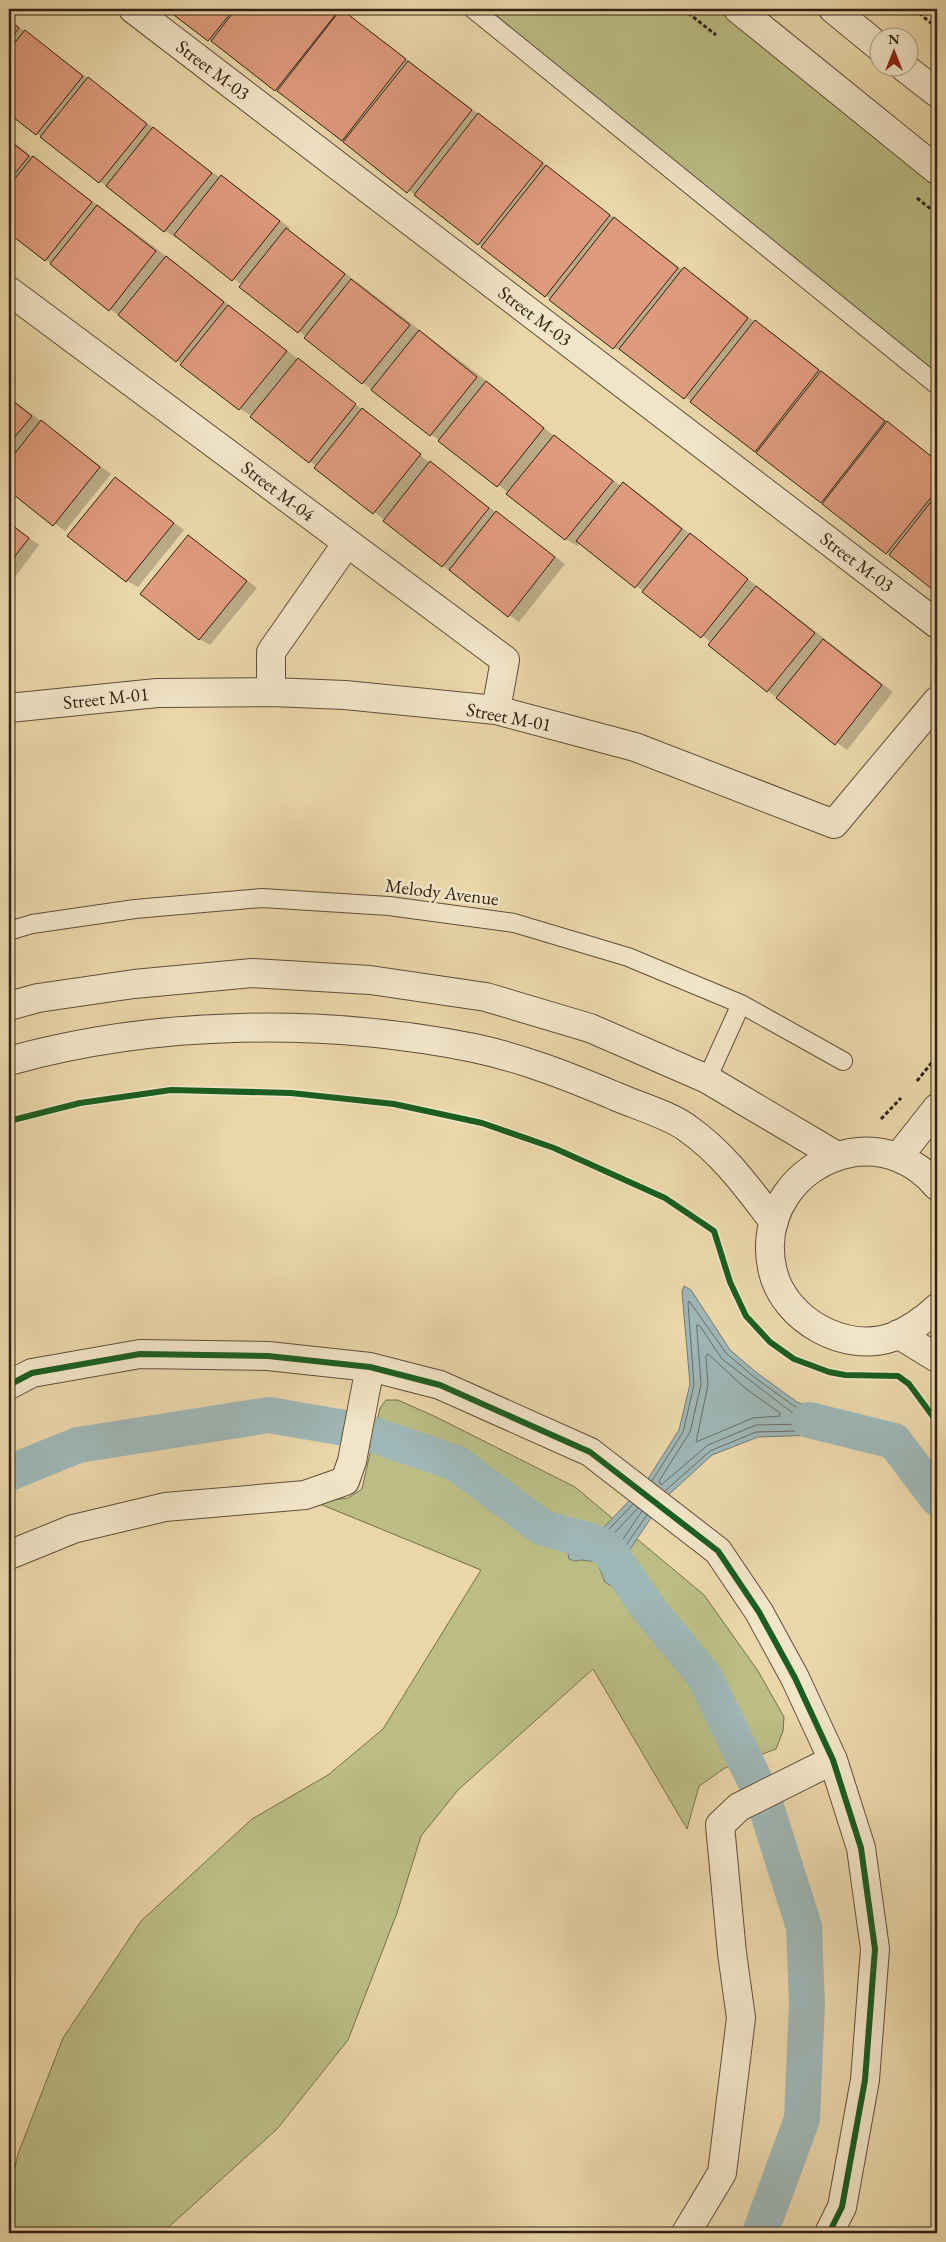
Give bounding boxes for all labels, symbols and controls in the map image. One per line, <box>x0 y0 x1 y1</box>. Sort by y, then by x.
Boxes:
north arrow <box>868 28 918 78</box>
text: N <box>888 30 900 48</box>
street label: Street M-03 <box>171 34 255 106</box>
street label: Street M-03 <box>493 280 577 352</box>
street label: Street M-04 <box>236 455 321 527</box>
street label: Street M-03 <box>815 526 899 598</box>
street label: Street M-01 <box>62 681 150 715</box>
street label: Street M-01 <box>464 697 554 737</box>
street label: Melody Avenue <box>384 873 500 911</box>

